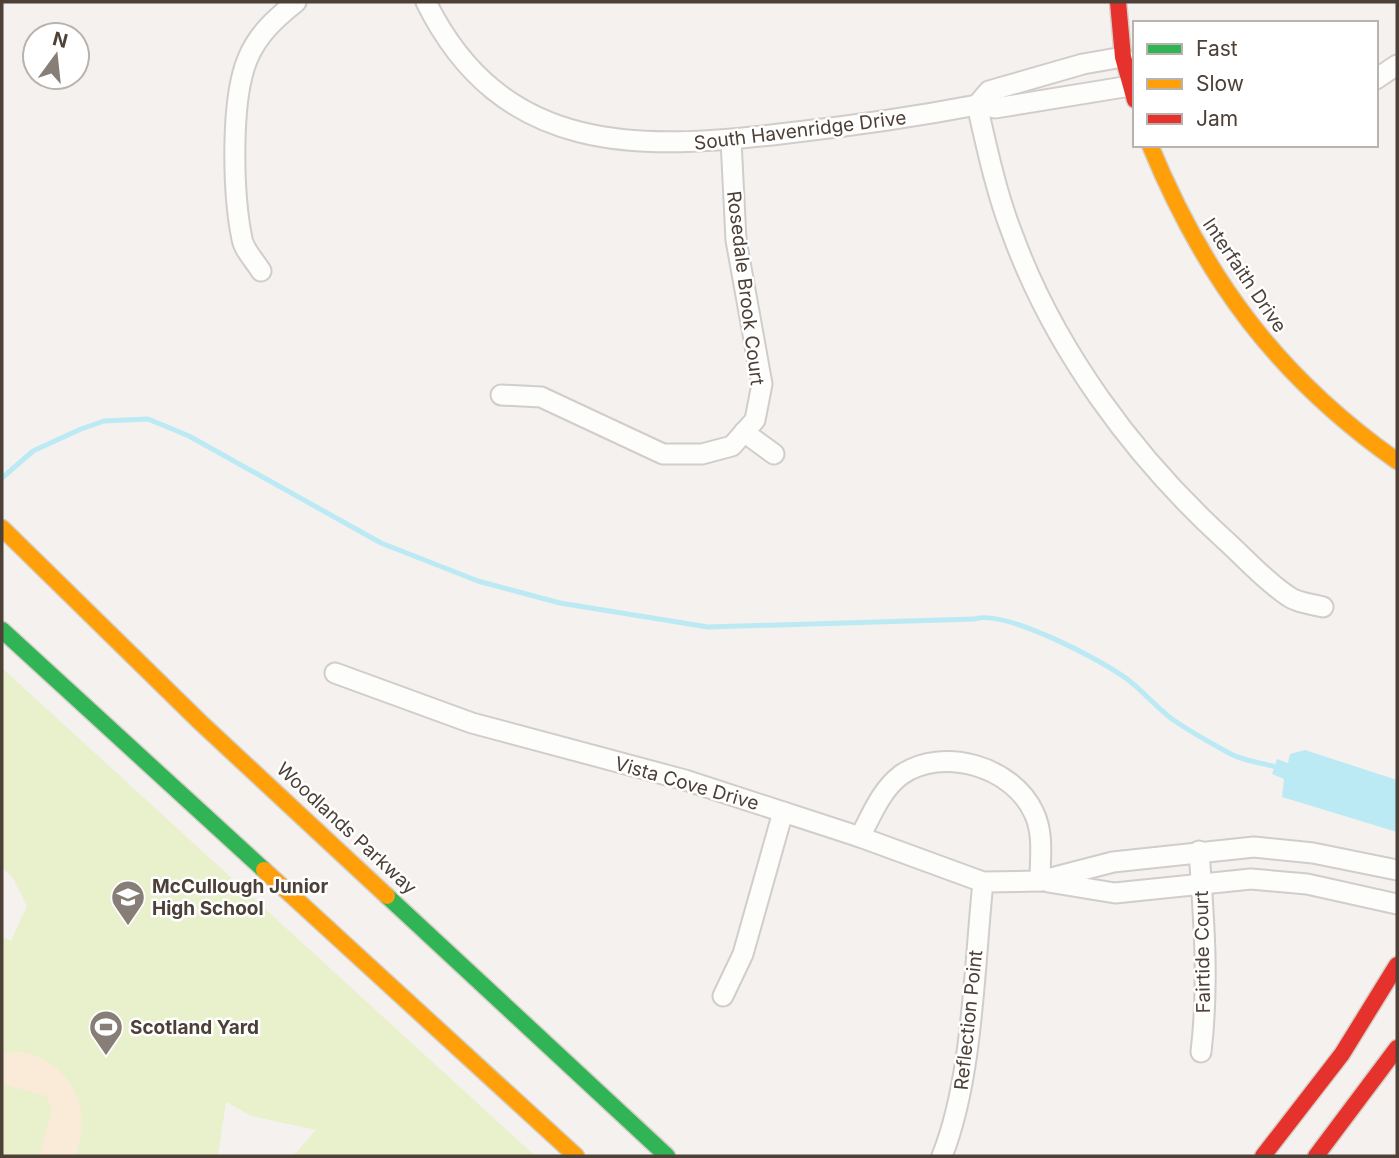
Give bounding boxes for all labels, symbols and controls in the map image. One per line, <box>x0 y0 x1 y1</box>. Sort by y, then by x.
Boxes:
north arrow <box>21 21 91 91</box>
legend <box>1133 21 1378 147</box>
text: N <box>50 27 70 53</box>
text: Fast <box>1196 36 1238 61</box>
text: Slow <box>1196 71 1244 96</box>
street label: South Havenridge Drive <box>693 106 907 155</box>
text: Jam <box>1196 106 1238 131</box>
street label: Rosedale Brook Court <box>722 189 769 387</box>
street label: Interfaith Drive <box>1198 214 1291 337</box>
street label: Vista Cove Drive <box>612 752 762 815</box>
street label: Woodlands Parkway <box>272 758 422 899</box>
place label: McCullough Junior High School <box>152 875 328 920</box>
school or university icon: McCullough Junior High School <box>109 878 147 927</box>
street label: Fairtide Court <box>1190 891 1215 1013</box>
street label: Reflection Point <box>950 949 987 1091</box>
sports icon: Scotland Yard <box>87 1008 125 1057</box>
place label: Scotland Yard <box>130 1016 259 1039</box>

